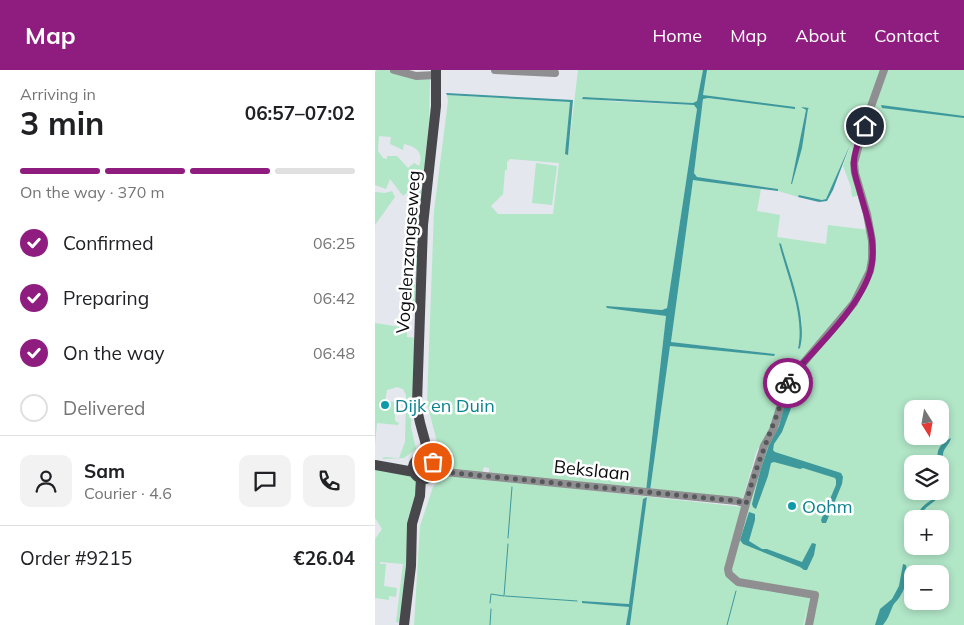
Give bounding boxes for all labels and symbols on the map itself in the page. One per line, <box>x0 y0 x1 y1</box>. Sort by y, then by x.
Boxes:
pin <box>844 105 886 147</box>
street label: Vogelenzangseweg <box>391 170 425 334</box>
courier <box>763 358 813 408</box>
place label: Dijk en Duin <box>395 394 495 417</box>
marker: Dijk en Duin <box>379 399 391 411</box>
north arrow <box>904 400 949 445</box>
pin <box>412 441 454 483</box>
street label: Bekslaan <box>553 455 631 485</box>
place label: Oohm <box>802 495 853 518</box>
marker: Oohm <box>786 500 798 512</box>

